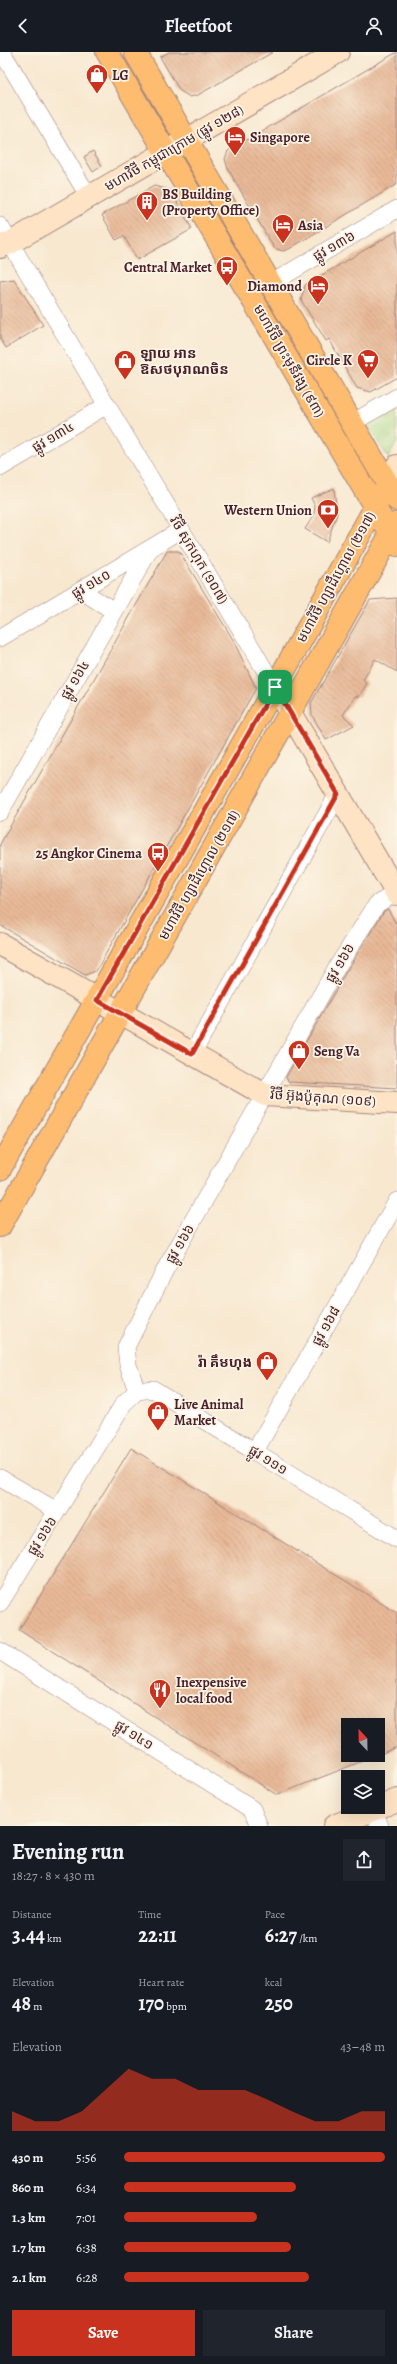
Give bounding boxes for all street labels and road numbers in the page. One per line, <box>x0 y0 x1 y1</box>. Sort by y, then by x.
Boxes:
street label: មហាវិថី កម្ពុជាក្រោម (ផ្លូវ ១២៨) <box>101 100 248 198</box>
street label: ផ្លូវ ១៣៦ <box>309 226 360 268</box>
street label: មហាវិថី ព្រះមុនីវង្ស (៩៣) <box>249 301 329 421</box>
street label: ផ្លូវ ១៣៤ <box>28 417 79 459</box>
street label: មហាវិថី ហ្សាដឹហ្គោល (២១៧) <box>292 508 380 646</box>
street label: វិថី សុកហុក (១០៧) <box>165 512 233 608</box>
street label: ផ្លូវ ១៤០ <box>68 565 115 605</box>
street label: ផ្លូវ ១៦៤ <box>56 657 96 704</box>
street label: មហាវិថី ហ្សាដឹហ្គោល (២១៧) <box>154 806 244 943</box>
street label: ផ្លូវ ១៦៦ <box>321 940 361 987</box>
street label: វិថី អ៊ុងប៉ូគុណ (១០៩) <box>269 1085 377 1111</box>
street label: ផ្លូវ ១៦៦ <box>161 1221 201 1268</box>
street label: ផ្លូវ ១៦៨ <box>307 1303 347 1350</box>
street label: ផ្លូវ ១១១ <box>244 1441 291 1481</box>
street label: ផ្លូវ ១៦៦ <box>23 1513 63 1560</box>
street label: ផ្លូវ ១៤១ <box>110 1716 157 1756</box>

